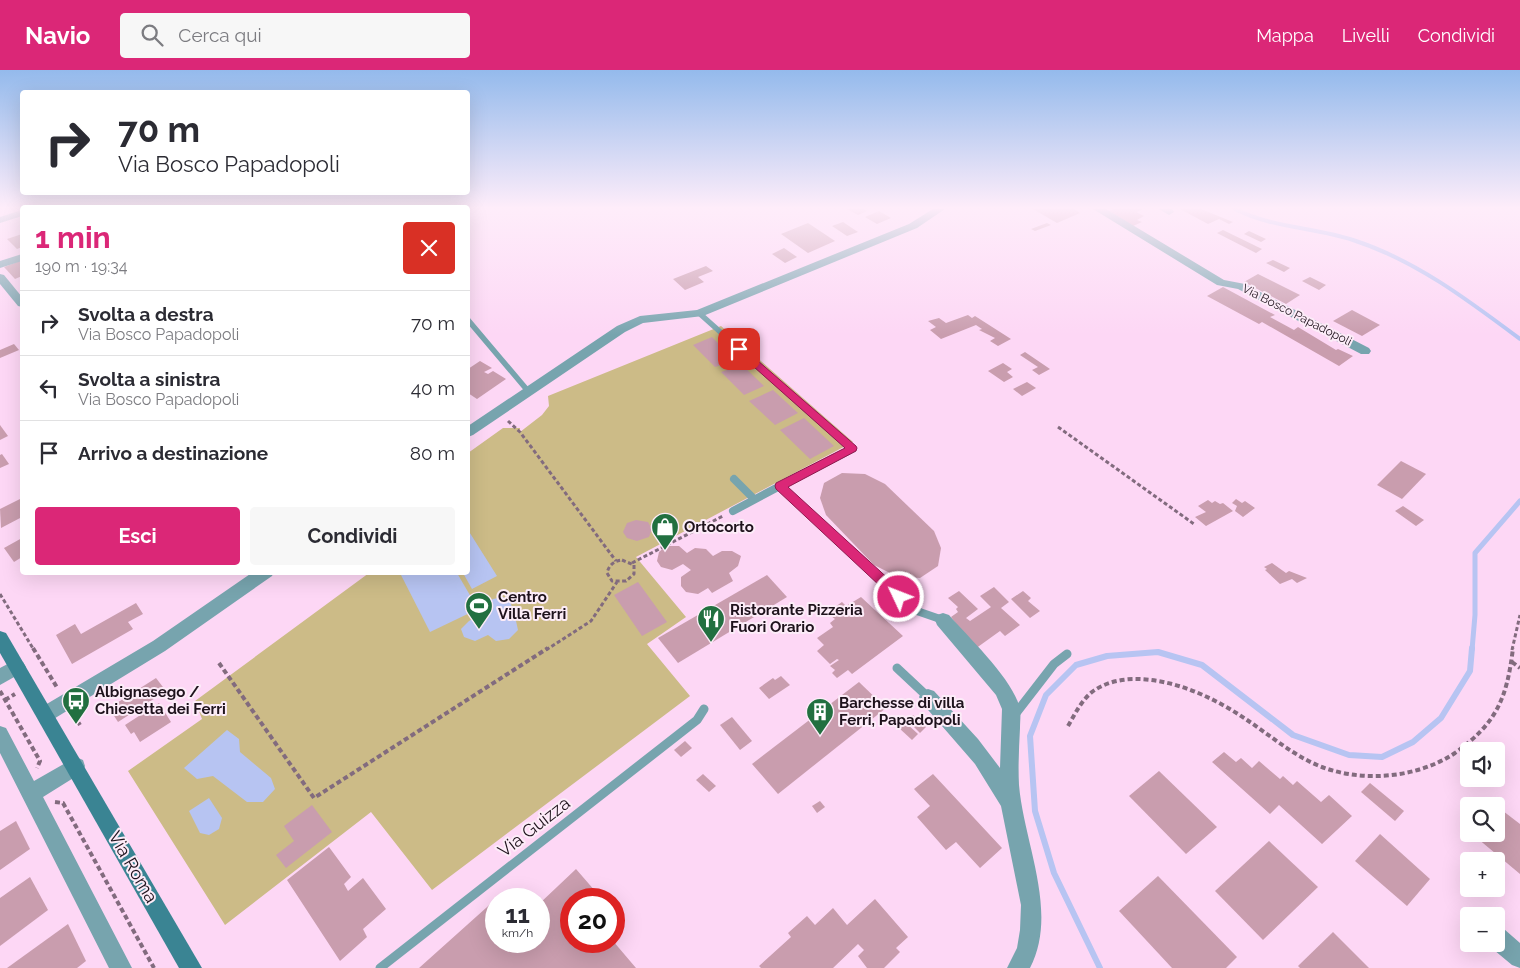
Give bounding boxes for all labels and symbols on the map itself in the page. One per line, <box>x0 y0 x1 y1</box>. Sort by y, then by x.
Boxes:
street label: Via Bosco Papadopoli <box>1240 281 1354 349</box>
pin <box>718 328 760 370</box>
shop icon: Ortocorto <box>650 512 680 551</box>
place label: Ortocorto <box>684 518 754 536</box>
position arrow <box>872 570 924 622</box>
place label: Centro Villa Ferri <box>498 588 566 623</box>
sports icon: Centro Villa Ferri <box>464 591 494 630</box>
place label: Ristorante Pizzeria Fuori Orario <box>730 601 863 636</box>
restaurant icon: Ristorante Pizzeria Fuori Orario <box>696 604 726 643</box>
place label: Albignasego / Chiesetta dei Ferri <box>95 683 226 718</box>
bus stop icon: Albignasego / Chiesetta dei Ferri <box>61 686 91 725</box>
place label: Barchesse di villa Ferri, Papadopoli <box>839 694 965 729</box>
building icon: Barchesse di villa Ferri, Papadopoli <box>805 697 835 736</box>
street label: Via Guizza <box>494 792 574 861</box>
street label: Via Roma <box>105 827 162 906</box>
speed limit sign: 20 <box>560 888 625 953</box>

